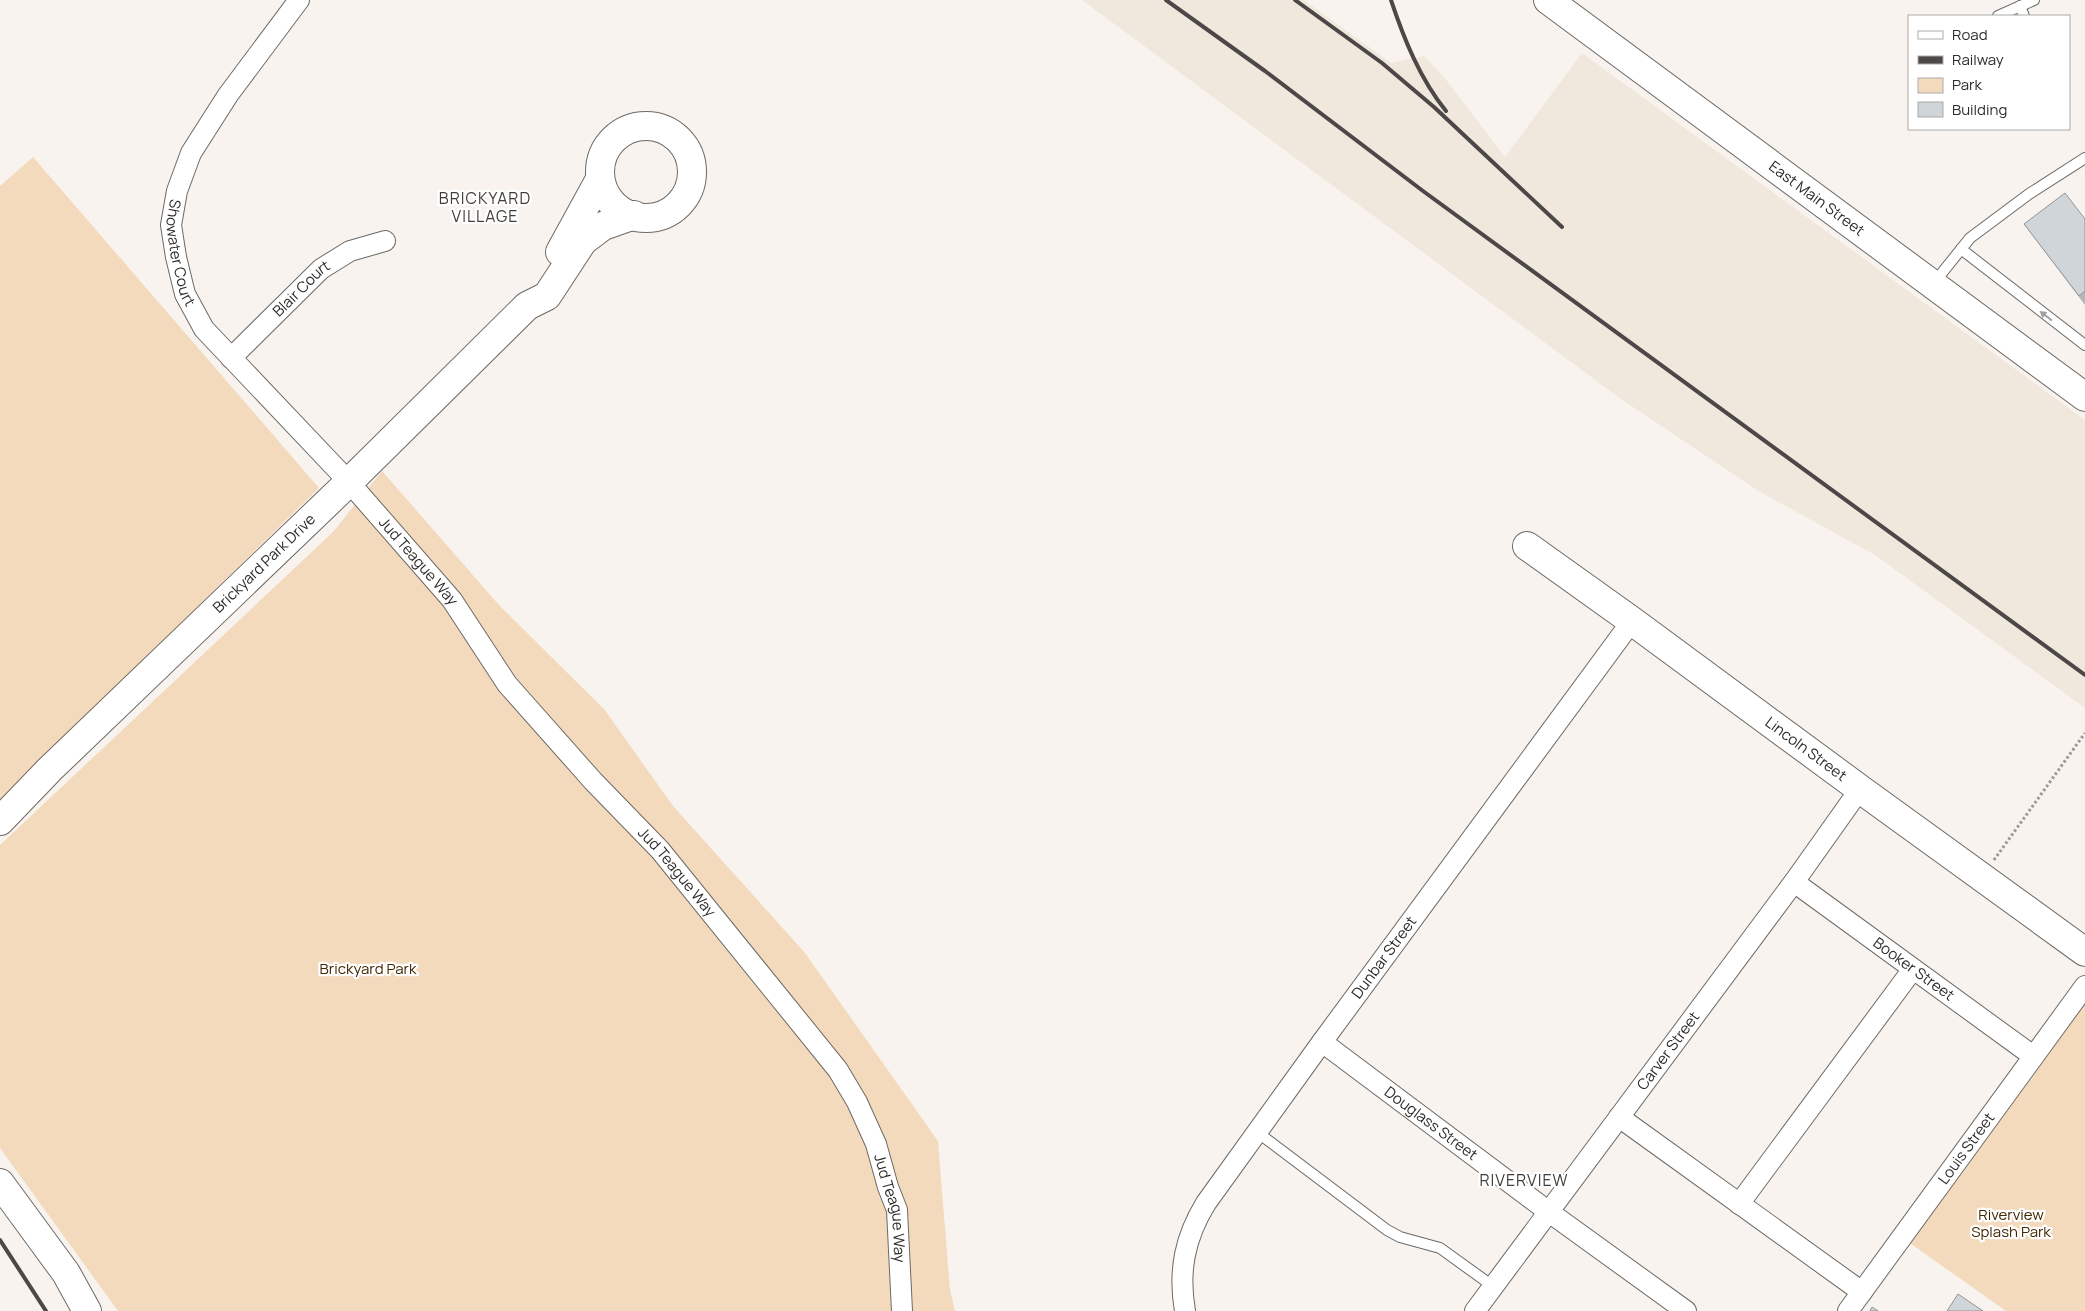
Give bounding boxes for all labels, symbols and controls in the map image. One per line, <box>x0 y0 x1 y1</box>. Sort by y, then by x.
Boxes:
legend <box>1908 15 2070 130</box>
text: Road <box>1952 24 1988 45</box>
text: Railway <box>1952 49 2004 70</box>
text: Park <box>1952 74 1982 95</box>
text: Building <box>1952 99 2007 120</box>
street label: East Main Street <box>1765 156 1869 241</box>
district label: BRICKYARD VILLAGE <box>439 187 531 227</box>
street label: Showater Court <box>161 198 201 310</box>
street label: Blair Court <box>268 255 334 321</box>
one-way arrow <box>2040 310 2053 321</box>
street label: Brickyard Park Drive <box>208 509 320 617</box>
street label: Jud Teague Way <box>374 512 464 609</box>
street label: Lincoln Street <box>1761 712 1851 786</box>
street label: Jud Teague Way <box>633 822 721 921</box>
street label: Dunbar Street <box>1346 912 1421 1003</box>
street label: Booker Street <box>1869 932 1959 1005</box>
park label: Brickyard Park <box>320 958 417 979</box>
street label: Carver Street <box>1632 1007 1704 1094</box>
street label: Douglass Street <box>1380 1081 1482 1165</box>
street label: Louis Street <box>1933 1108 1999 1188</box>
street label: Jud Teague Way <box>869 1151 911 1263</box>
district label: RIVERVIEW <box>1479 1169 1569 1191</box>
park label: Riverview Splash Park <box>1971 1204 2051 1242</box>

